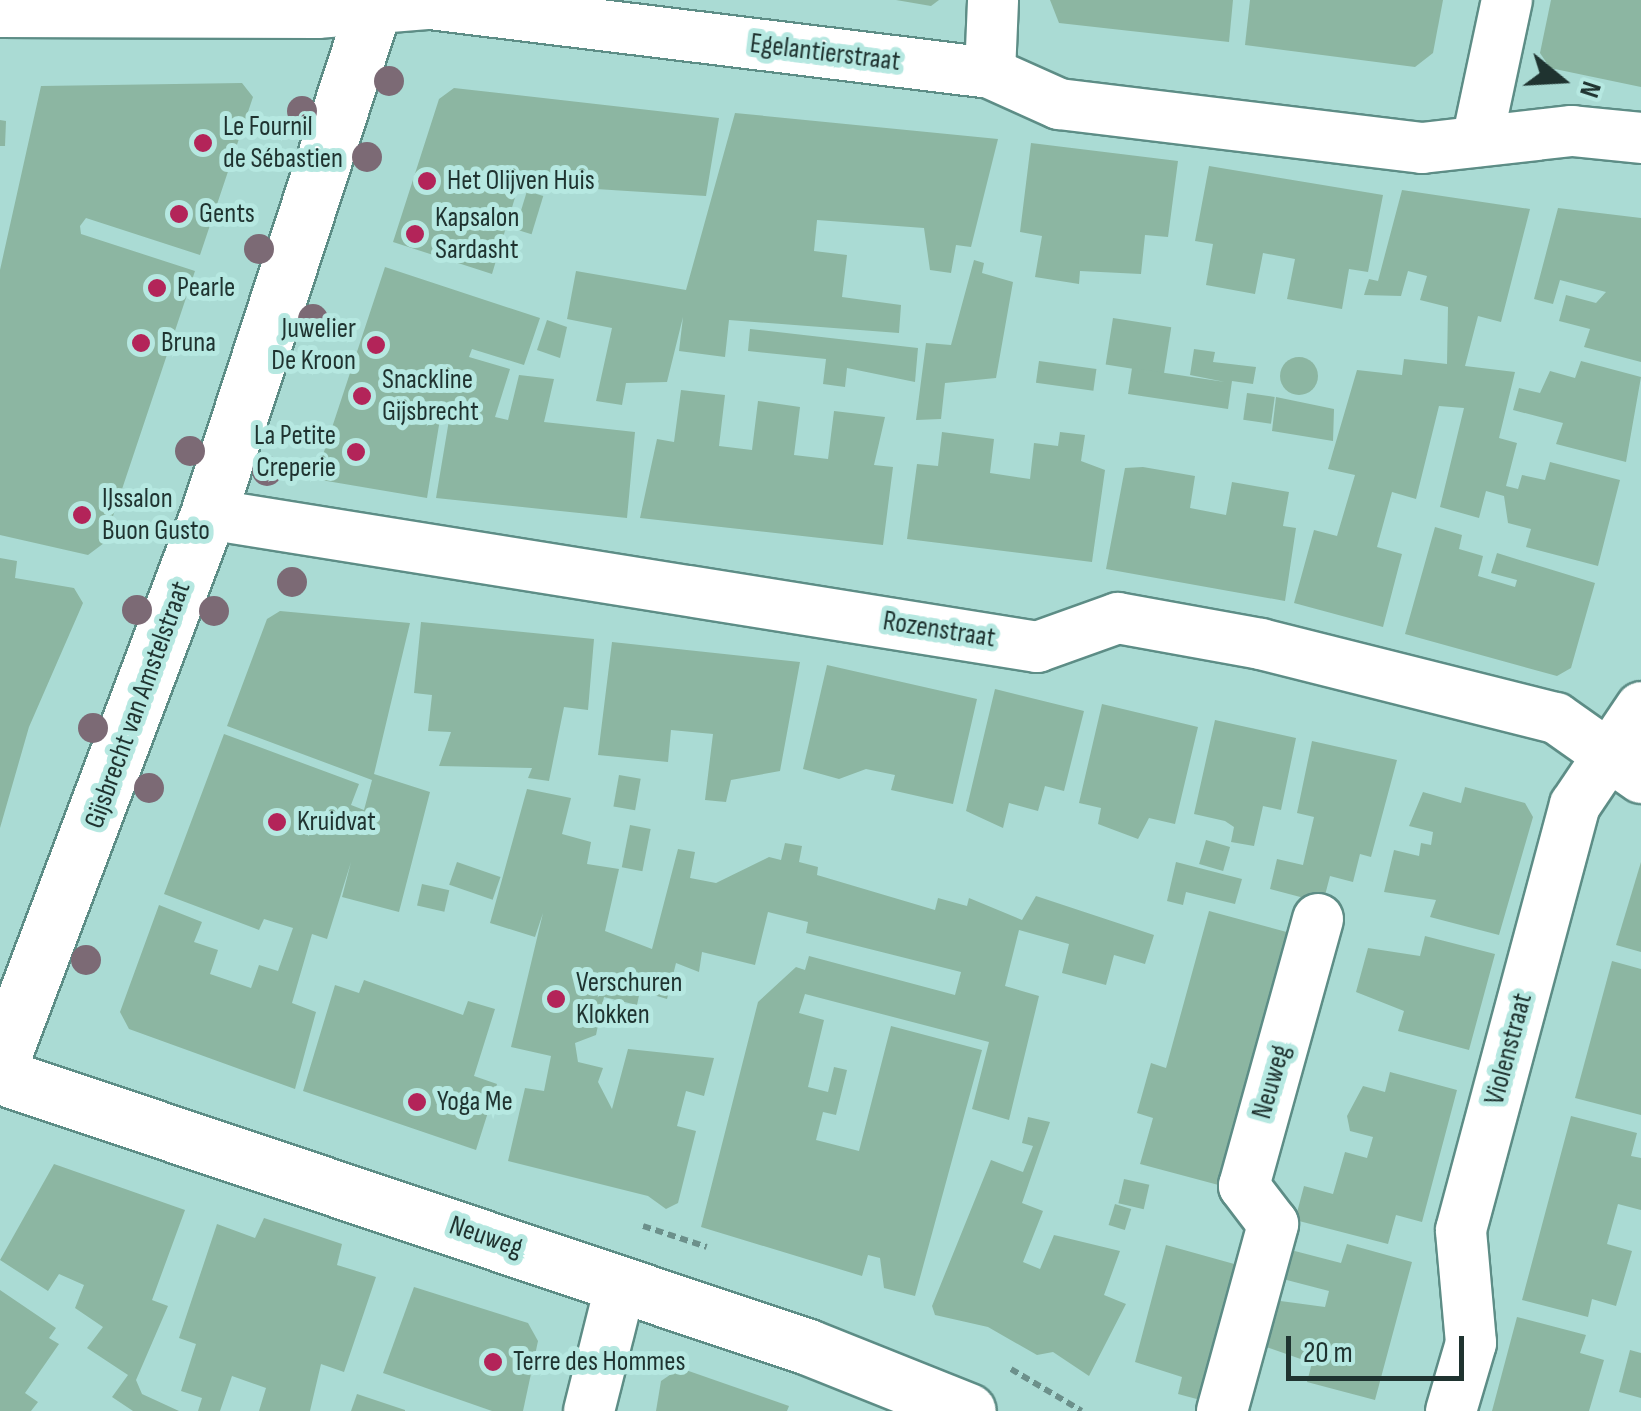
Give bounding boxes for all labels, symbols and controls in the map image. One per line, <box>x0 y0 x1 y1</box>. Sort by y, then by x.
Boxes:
street label: Egelantierstraat <box>748 27 902 79</box>
north arrow <box>1511 30 1611 130</box>
text: N <box>1572 77 1608 102</box>
place label: Le Fournil de Sébastien <box>223 110 343 176</box>
marker: Le Fournil de Sébastien <box>192 132 214 154</box>
place label: Het Olijven Huis <box>447 164 595 198</box>
marker: Het Olijven Huis <box>416 170 438 192</box>
place label: Gents <box>199 197 255 231</box>
place label: Kapsalon Sardasht <box>435 201 519 267</box>
marker: Gents <box>168 203 190 225</box>
marker: Kapsalon Sardasht <box>404 223 426 245</box>
place label: Pearle <box>177 271 235 305</box>
marker: Pearle <box>146 277 168 299</box>
place label: Juwelier De Kroon <box>271 312 356 378</box>
place label: Bruna <box>161 326 216 360</box>
marker: Bruna <box>130 332 152 354</box>
marker: Juwelier De Kroon <box>365 334 387 356</box>
place label: Snackline Gijsbrecht <box>382 363 479 429</box>
marker: Snackline Gijsbrecht <box>351 385 373 407</box>
place label: La Petite Creperie <box>254 419 336 485</box>
marker: La Petite Creperie <box>345 441 367 463</box>
place label: IJssalon Buon Gusto <box>102 482 210 548</box>
marker: IJssalon Buon Gusto <box>71 504 93 526</box>
street label: Gijsbrecht van Amstelstraat <box>78 577 198 833</box>
street label: Rozenstraat <box>880 605 998 655</box>
place label: Kruidvat <box>297 805 376 839</box>
marker: Kruidvat <box>266 811 288 833</box>
place label: Verschuren Klokken <box>576 966 682 1032</box>
marker: Verschuren Klokken <box>545 988 567 1010</box>
street label: Violenstraat <box>1478 990 1540 1108</box>
street label: Neuweg <box>1245 1041 1299 1123</box>
place label: Yoga Me <box>437 1085 513 1119</box>
marker: Yoga Me <box>406 1091 428 1113</box>
street label: Neuweg <box>445 1209 527 1265</box>
scale bar <box>1291 1316 1468 1378</box>
text: 20 m <box>1303 1335 1353 1371</box>
place label: Terre des Hommes <box>513 1345 686 1379</box>
marker: Terre des Hommes <box>482 1351 504 1373</box>

